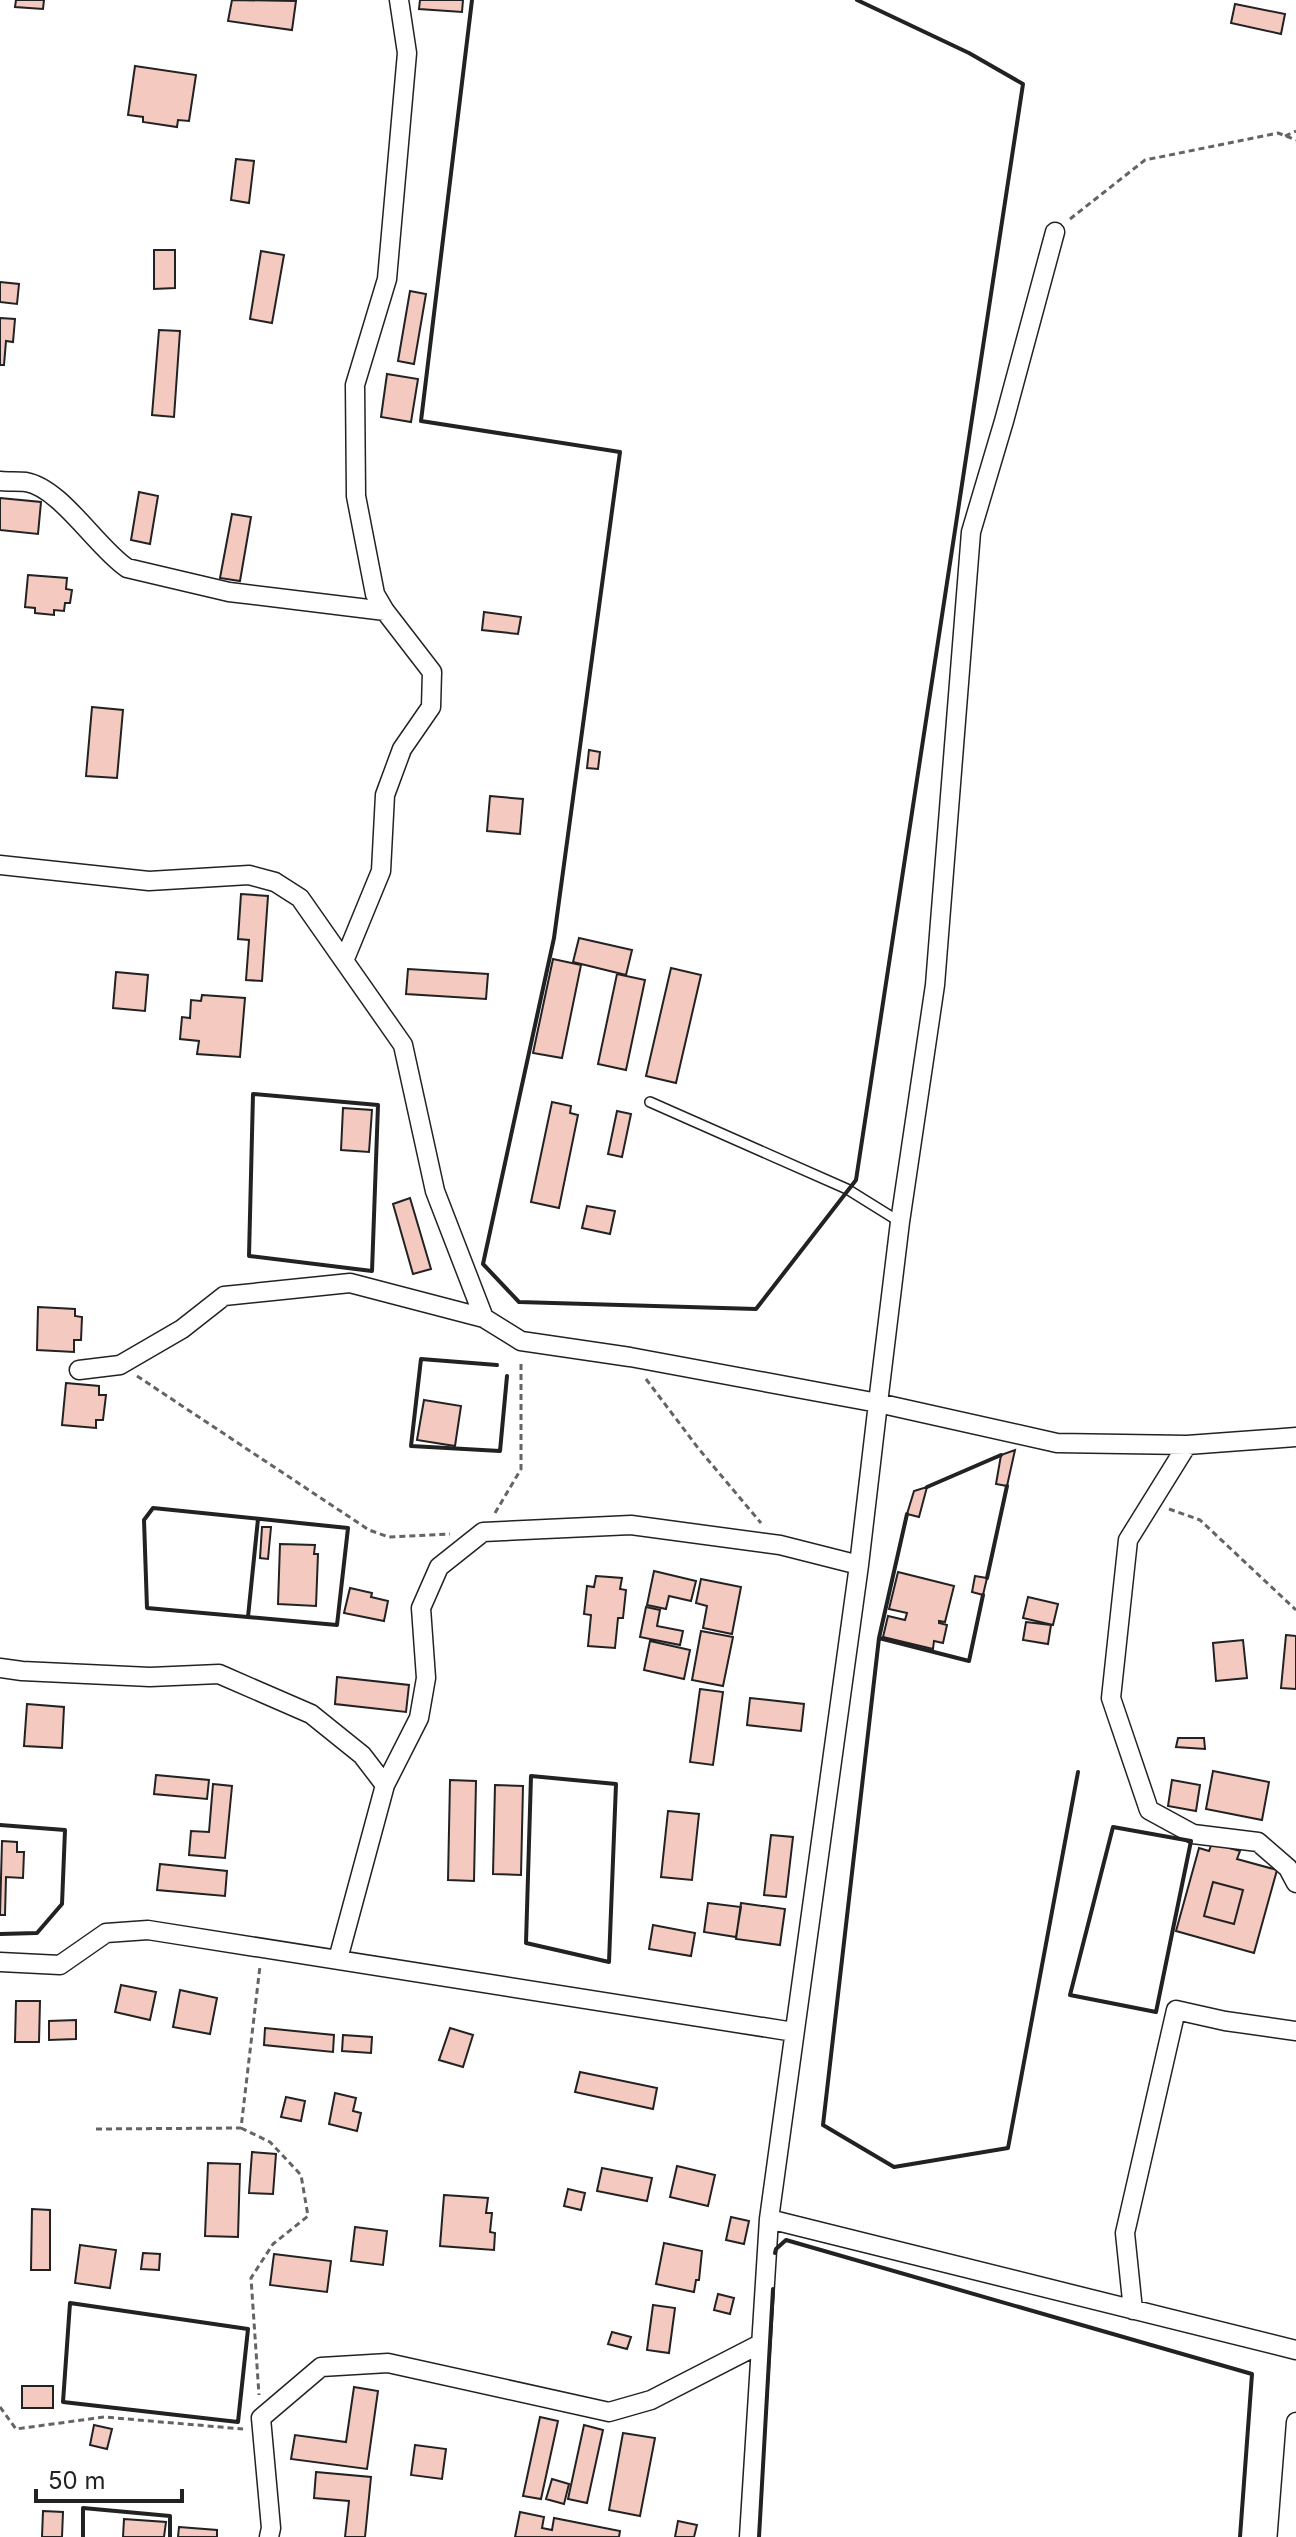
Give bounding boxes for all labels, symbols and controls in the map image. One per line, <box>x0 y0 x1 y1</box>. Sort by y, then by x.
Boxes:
scale bar <box>36 2453 182 2503</box>
text: 50 m <box>48 2466 106 2495</box>

